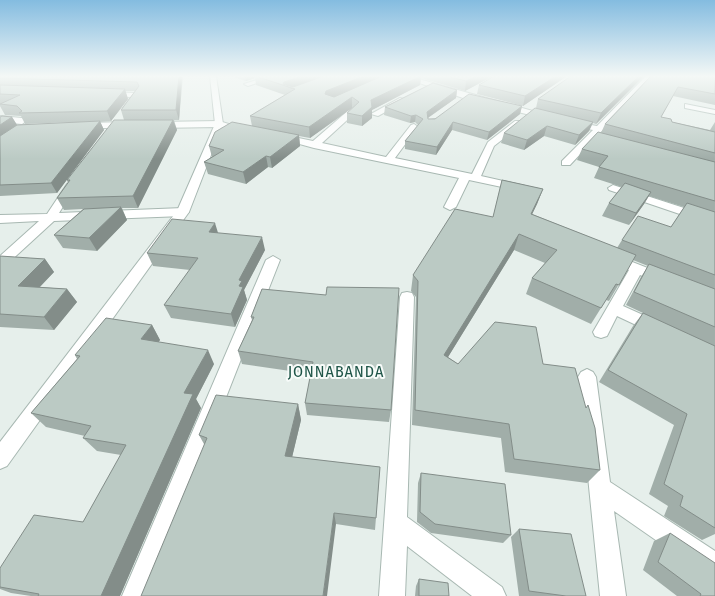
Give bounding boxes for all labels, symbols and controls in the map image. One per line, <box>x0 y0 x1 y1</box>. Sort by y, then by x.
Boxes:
district label: JONNABANDA <box>288 362 384 381</box>

